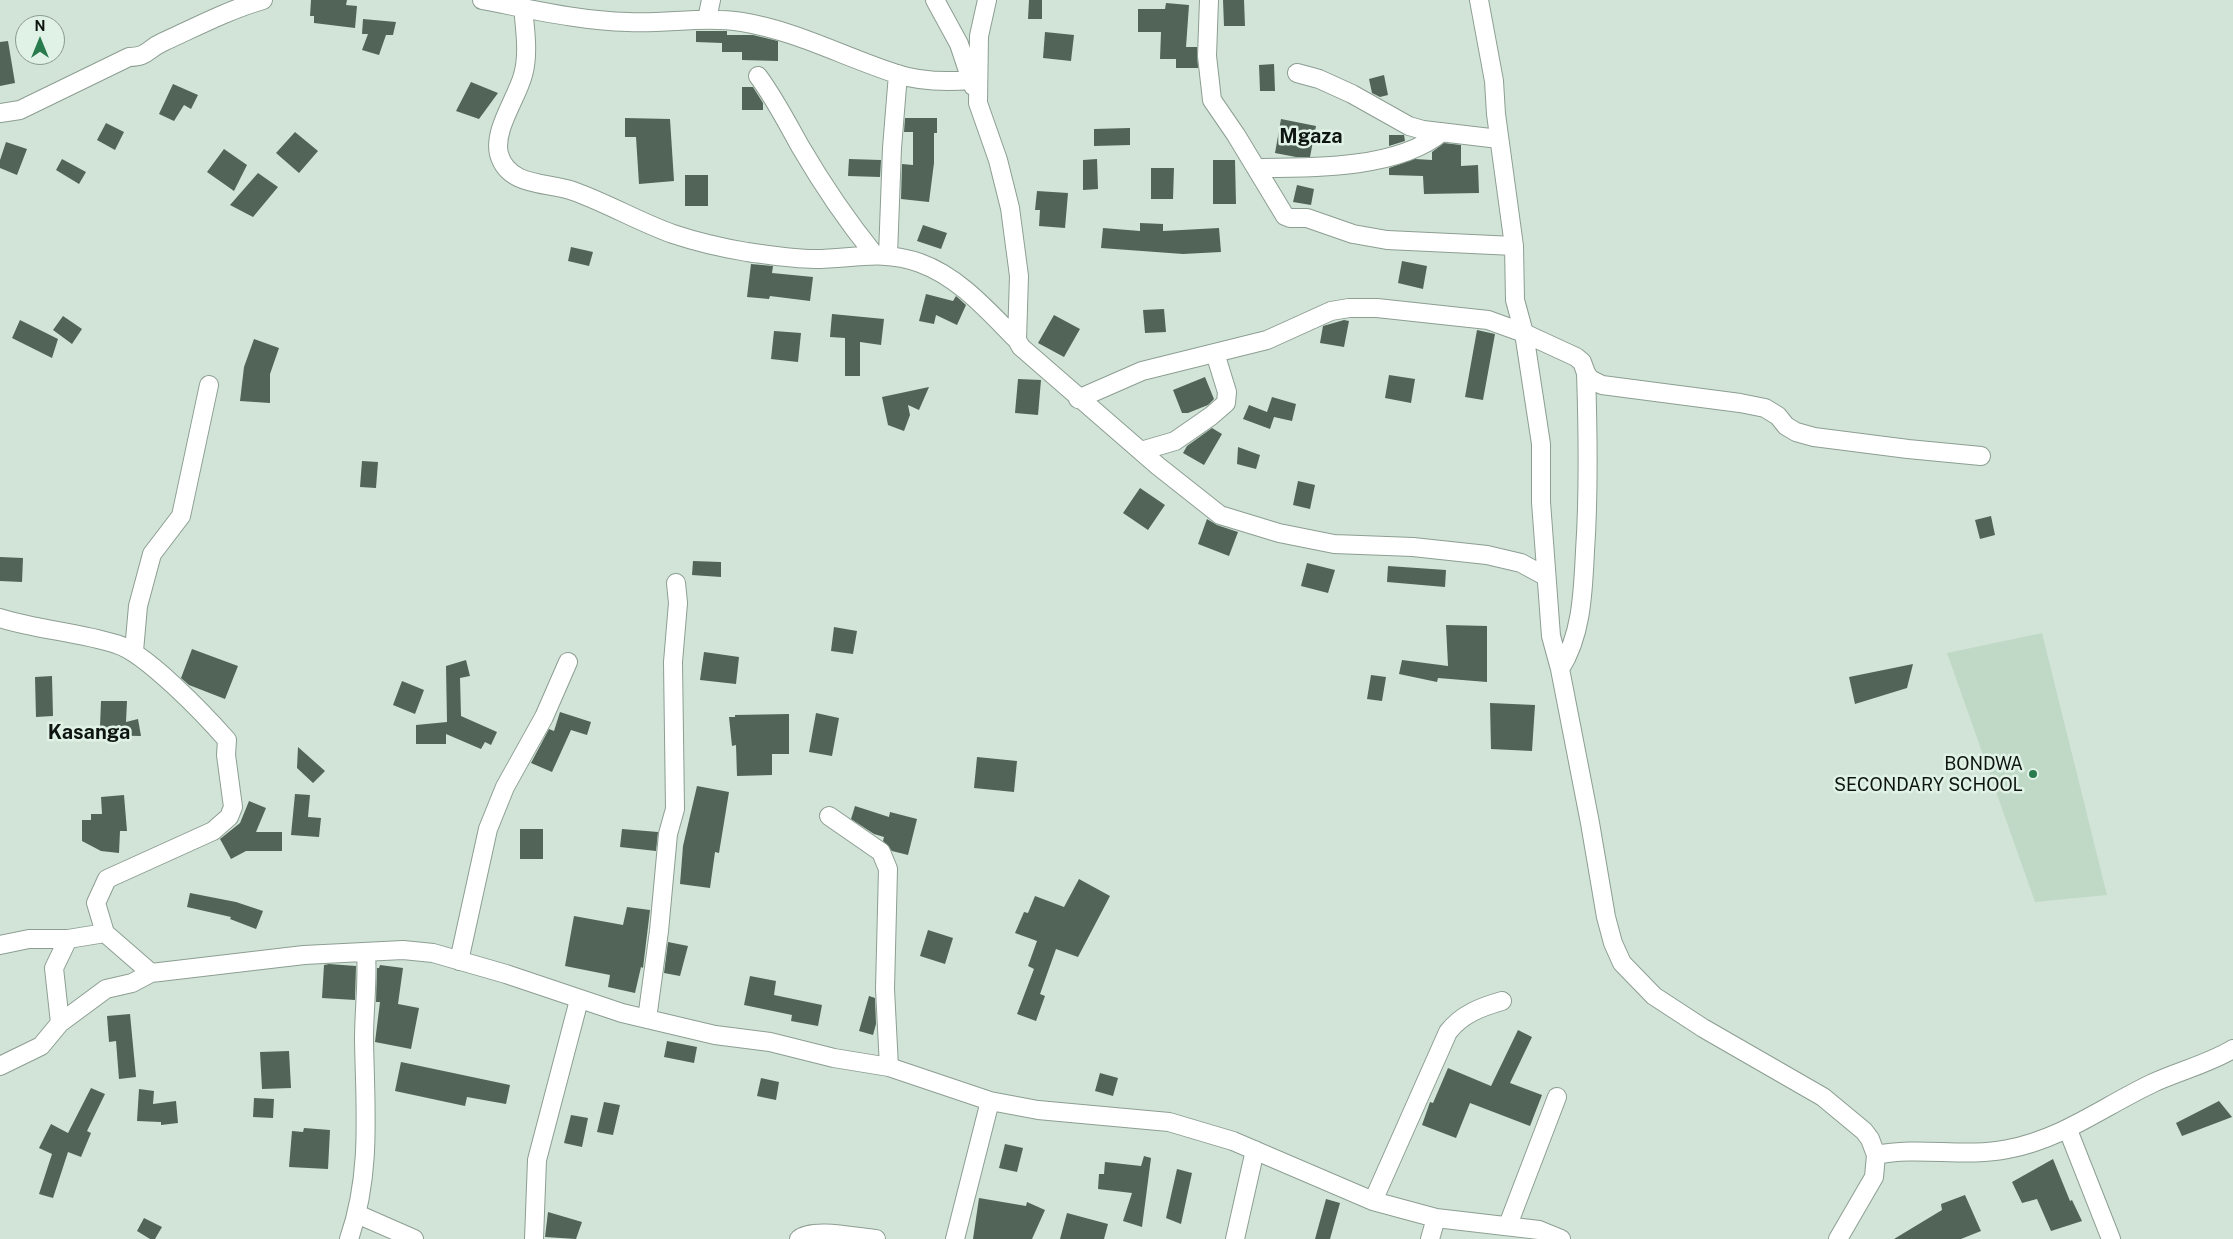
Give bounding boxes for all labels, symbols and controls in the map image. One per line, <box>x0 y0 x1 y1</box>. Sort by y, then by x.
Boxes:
north arrow <box>15 15 65 65</box>
text: N <box>35 18 45 34</box>
district label: Mgaza <box>1279 125 1343 149</box>
district label: Kasanga <box>48 721 130 745</box>
place label: BONDWA SECONDARY SCHOOL <box>1834 753 2023 796</box>
marker: BONDWA SECONDARY SCHOOL <box>2027 768 2039 780</box>

